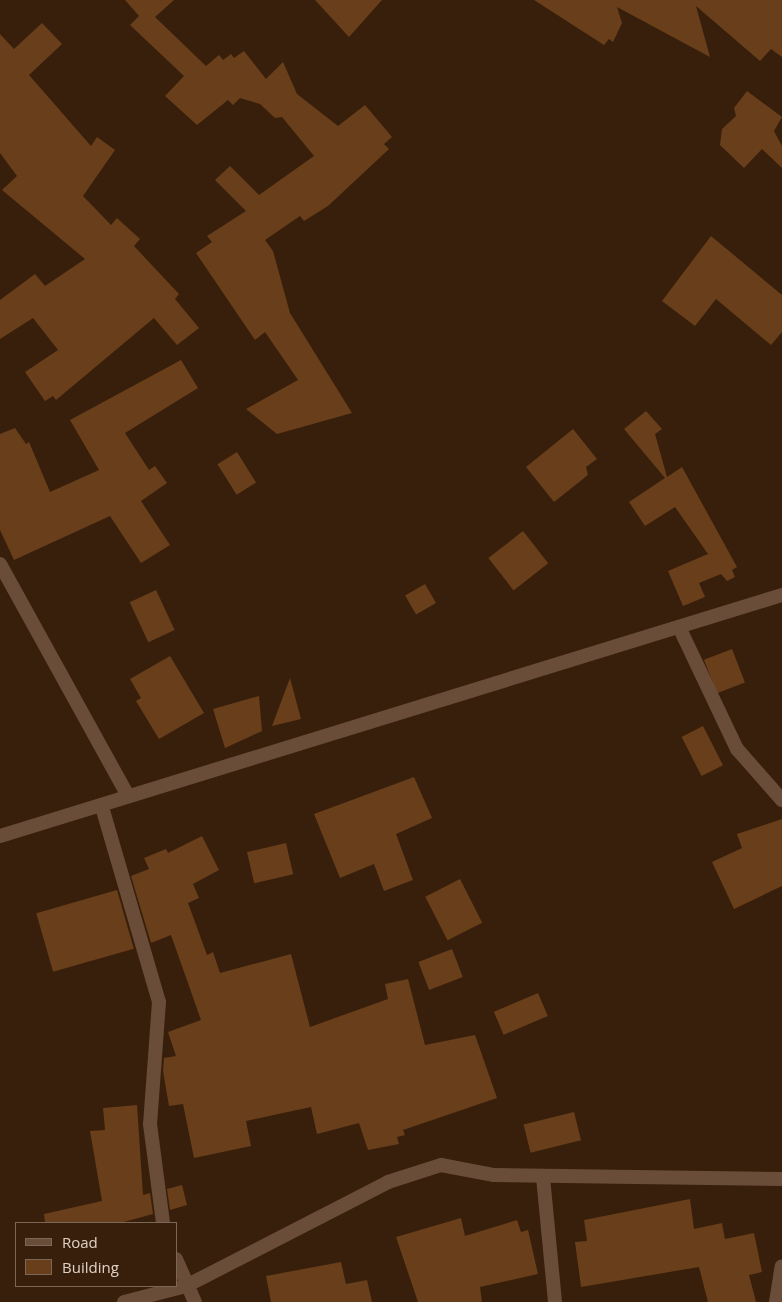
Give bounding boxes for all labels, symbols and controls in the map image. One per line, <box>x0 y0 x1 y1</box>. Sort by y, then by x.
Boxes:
legend <box>15 1222 178 1287</box>
text: Road <box>62 1232 98 1252</box>
text: Building <box>62 1257 119 1277</box>

